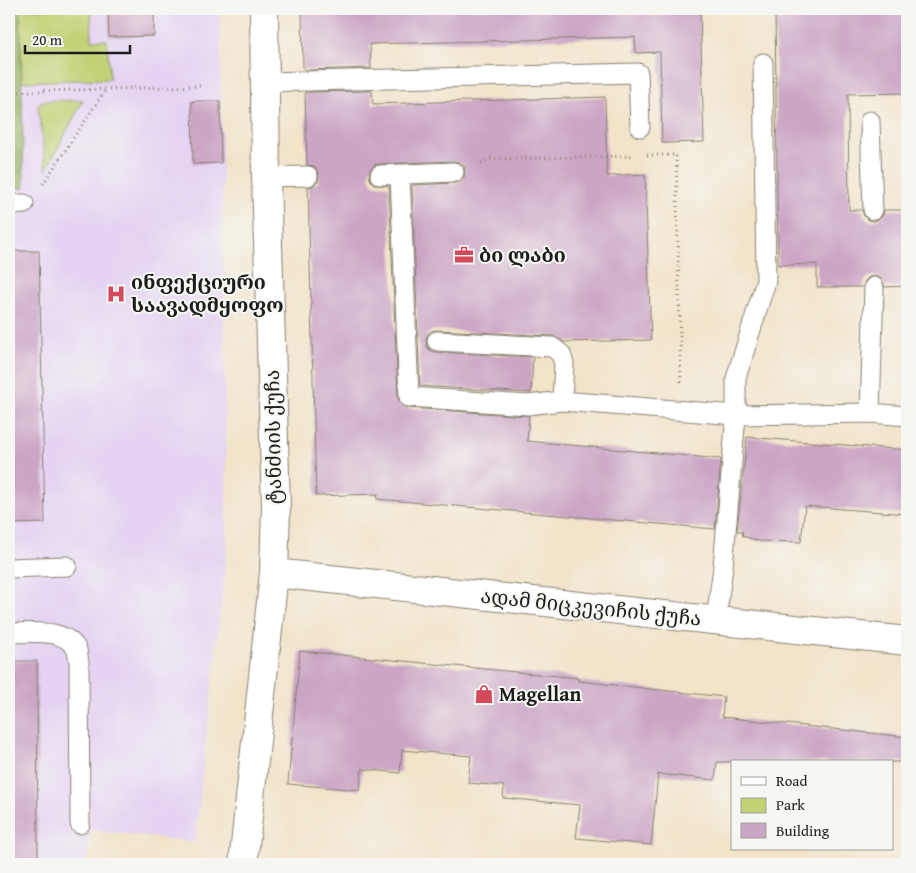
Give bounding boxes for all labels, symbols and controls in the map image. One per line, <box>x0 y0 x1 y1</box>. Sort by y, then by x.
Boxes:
scale bar <box>25 22 130 54</box>
text: 20 m <box>32 29 63 50</box>
place label: ბი ლაბი <box>479 240 566 269</box>
office icon: ბი ლაბი <box>453 244 475 266</box>
place label: ინფექციური საავადმყოფო <box>131 267 283 319</box>
hospital icon: ინფექციური საავადმყოფო <box>105 283 127 305</box>
street label: ტანძიის ქუჩა <box>257 369 288 505</box>
street label: ადამ მიცკევიჩის ქუჩა <box>479 581 703 633</box>
place label: Magellan <box>499 679 581 708</box>
shop icon: Magellan <box>473 683 495 705</box>
legend <box>731 760 894 850</box>
text: Road <box>776 770 807 791</box>
text: Park <box>776 794 805 815</box>
text: Building <box>776 820 830 841</box>

